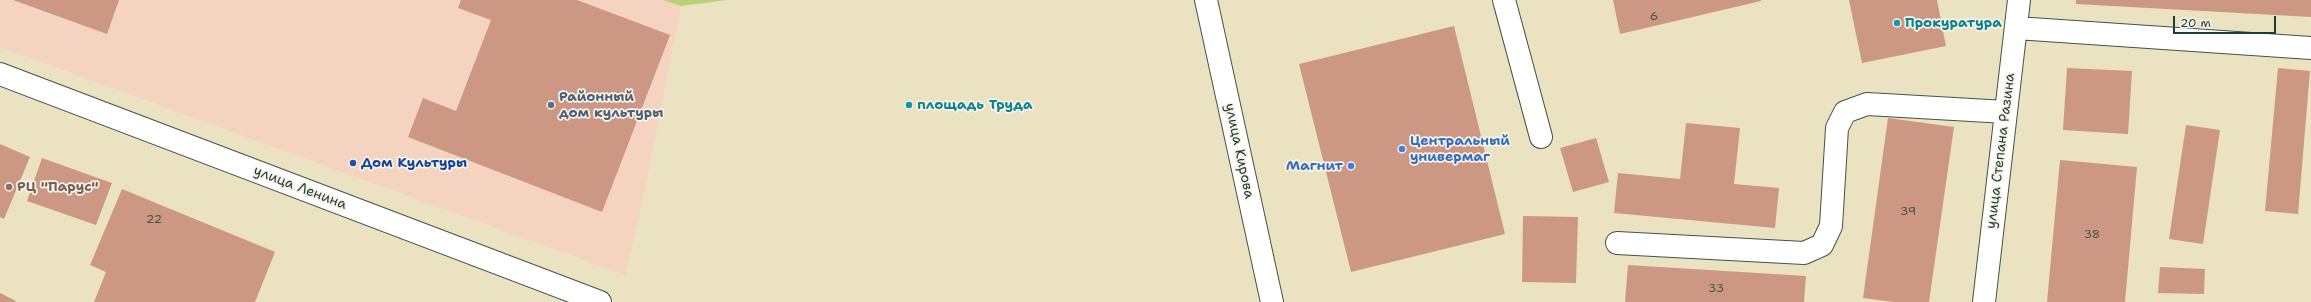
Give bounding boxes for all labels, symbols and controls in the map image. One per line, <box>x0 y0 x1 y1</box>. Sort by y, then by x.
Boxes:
scale bar <box>2175 8 2278 34</box>
house number: 6 <box>1650 10 1658 24</box>
place label: Прокуратура <box>1905 15 2002 31</box>
text: 20 m <box>2180 15 2211 31</box>
marker: Прокуратура <box>1892 18 1902 28</box>
street label: улица Степана Разина <box>1983 72 2019 230</box>
place label: Районный дом культуры <box>559 89 663 122</box>
place label: площадь Труда <box>917 97 1033 113</box>
marker: Районный дом культуры <box>546 100 556 110</box>
marker: площадь Труда <box>904 100 914 110</box>
street label: улица Кирова <box>1221 102 1257 200</box>
place label: Центральный универмаг <box>1410 133 1510 166</box>
marker: Центральный универмаг <box>1397 144 1407 154</box>
place label: Дом Культуры <box>361 155 467 171</box>
marker: Дом Культуры <box>348 158 358 168</box>
place label: Магнит <box>1286 158 1343 174</box>
marker: Магнит <box>1346 161 1356 171</box>
street label: улица Ленина <box>251 163 349 213</box>
place label: РЦ "Парус" <box>17 179 98 195</box>
marker: РЦ "Парус" <box>4 182 14 192</box>
house number: 39 <box>1900 205 1916 219</box>
house number: 22 <box>146 213 162 227</box>
house number: 38 <box>2084 228 2100 242</box>
house number: 33 <box>1708 282 1724 296</box>

